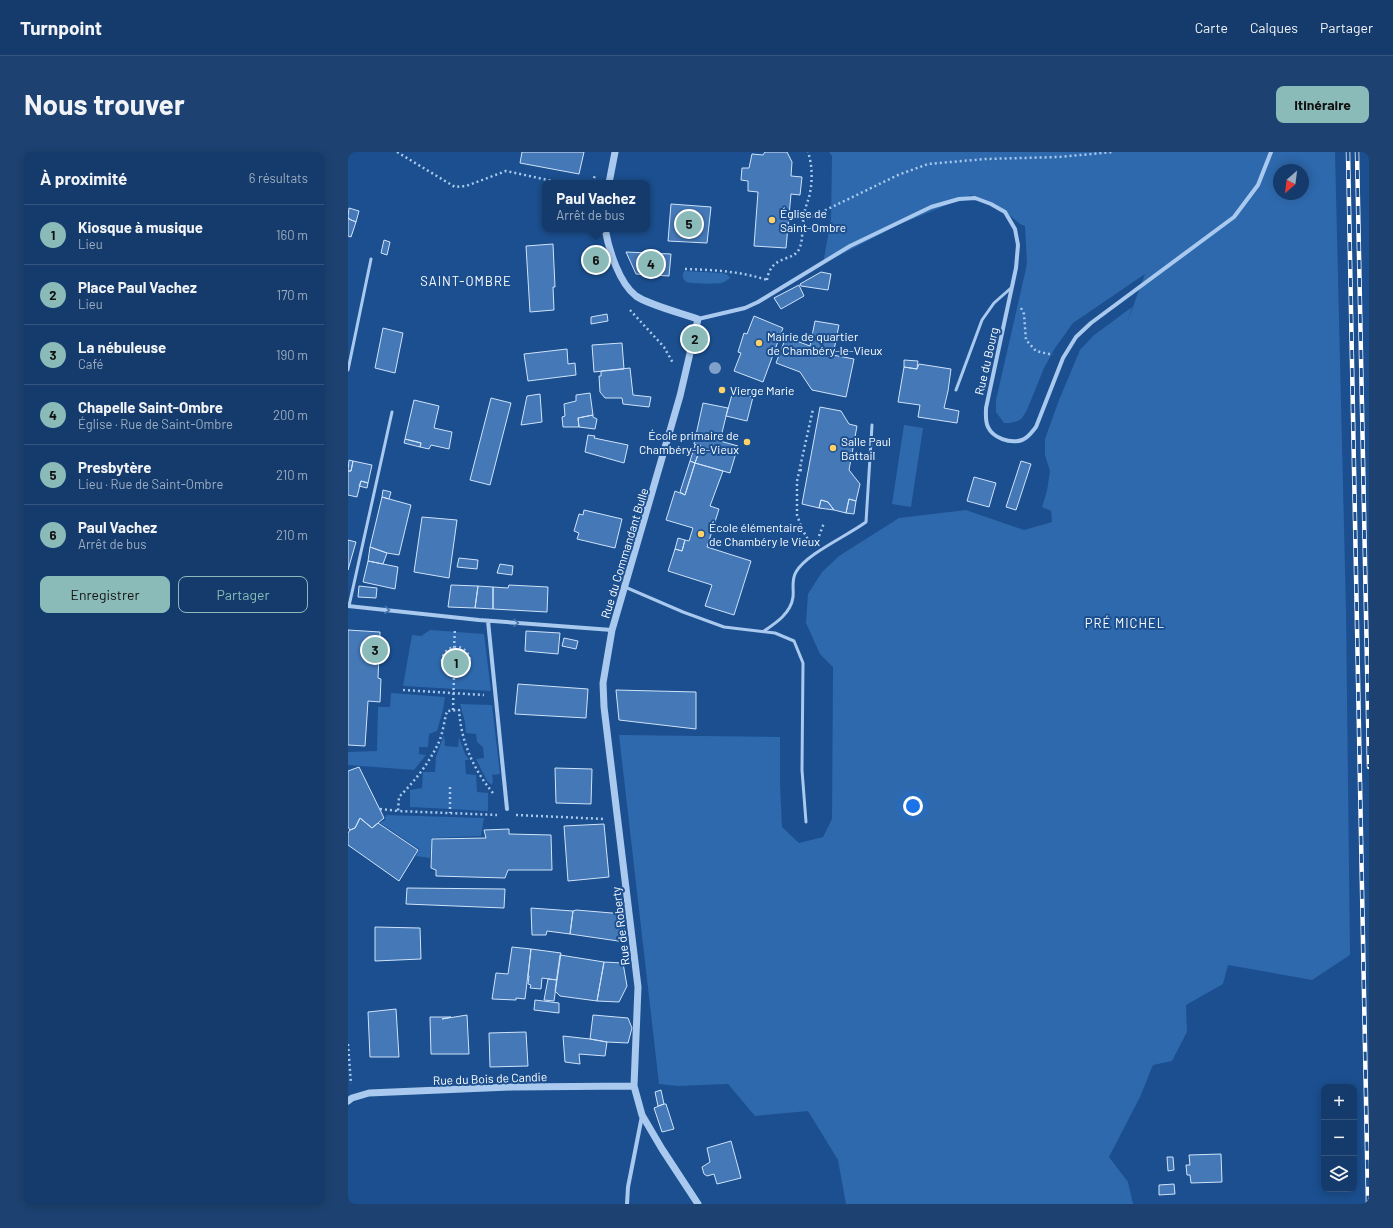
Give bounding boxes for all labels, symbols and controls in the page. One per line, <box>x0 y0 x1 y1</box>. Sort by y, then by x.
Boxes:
text: Turnpoint <box>20 16 102 39</box>
text: Carte <box>1195 19 1228 36</box>
text: Calques <box>1250 19 1298 36</box>
text: Partager <box>1320 19 1373 36</box>
button: Itinéraire <box>1276 86 1369 123</box>
text: Nous trouver <box>24 87 185 121</box>
north arrow <box>1273 164 1309 200</box>
text: À proximité <box>40 168 127 188</box>
text: 6 résultats <box>249 170 308 186</box>
popup <box>542 180 650 232</box>
text: Paul Vachez <box>556 189 636 207</box>
place label: Église de Saint-Ombre <box>780 206 846 234</box>
text: Arrêt de bus <box>556 207 625 223</box>
pin: 5 <box>676 209 702 239</box>
marker: Église de Saint-Ombre <box>767 215 777 225</box>
text: Kiosque à musique <box>78 218 203 236</box>
text: 1 <box>51 227 55 243</box>
text: 160 m <box>276 227 308 243</box>
text: Lieu <box>78 236 103 252</box>
pin: 6 <box>583 245 609 275</box>
pin: 4 <box>638 249 664 279</box>
district label: SAINT-OMBRE <box>420 273 512 289</box>
text: Place Paul Vachez <box>78 278 197 296</box>
text: 2 <box>49 287 57 303</box>
text: 170 m <box>277 287 308 303</box>
text: Lieu <box>78 296 103 312</box>
pin: 2 <box>682 324 708 354</box>
street label: Rue du Bourg <box>971 326 1001 396</box>
place label: Mairie de quartier de Chambéry-le-Vieux <box>767 329 883 357</box>
text: La nébuleuse <box>78 338 166 356</box>
marker: Mairie de quartier de Chambéry-le-Vieux <box>754 338 764 348</box>
text: 3 <box>49 347 57 363</box>
text: 190 m <box>276 347 308 363</box>
text: Café <box>78 356 103 372</box>
place label: Vierge Marie <box>730 383 795 397</box>
marker: Vierge Marie <box>717 385 727 395</box>
text: Chapelle Saint-Ombre <box>78 398 223 416</box>
text: 4 <box>49 407 57 423</box>
text: 200 m <box>273 407 308 423</box>
text: Église · Rue de Saint-Ombre <box>78 416 233 432</box>
place label: École primaire de Chambéry-le-Vieux <box>639 428 739 456</box>
place label: Salle Paul Battail <box>841 434 891 462</box>
marker: École primaire de Chambéry-le-Vieux <box>742 437 752 447</box>
marker: Salle Paul Battail <box>828 443 838 453</box>
text: Presbytère <box>78 458 151 476</box>
text: 5 <box>49 467 57 483</box>
text: 210 m <box>276 467 308 483</box>
text: Lieu · Rue de Saint-Ombre <box>78 476 223 492</box>
street label: Rue du Commandant Bulle <box>597 486 651 620</box>
text: Paul Vachez <box>78 518 157 536</box>
place label: École élémentaire de Chambéry le Vieux <box>709 520 820 548</box>
text: 6 <box>50 527 56 543</box>
text: 210 m <box>276 527 308 543</box>
marker: École élémentaire de Chambéry le Vieux <box>696 529 706 539</box>
text: Arrêt de bus <box>78 536 146 552</box>
button: Enregistrer <box>40 576 170 613</box>
button: Partager <box>178 576 308 613</box>
one-way arrow <box>384 605 390 614</box>
district label: PRÉ MICHEL <box>1085 615 1165 631</box>
one-way arrow <box>513 618 519 627</box>
pin: 3 <box>362 635 388 665</box>
pin: 1 <box>443 648 469 678</box>
your location <box>903 796 923 816</box>
street label: Rue de Roberty <box>608 885 632 966</box>
street label: Rue du Bois de Candie <box>433 1069 547 1087</box>
map controls <box>1321 1084 1357 1192</box>
button: + <box>1321 1084 1357 1120</box>
button: − <box>1321 1120 1357 1156</box>
button: layers <box>1321 1156 1357 1192</box>

